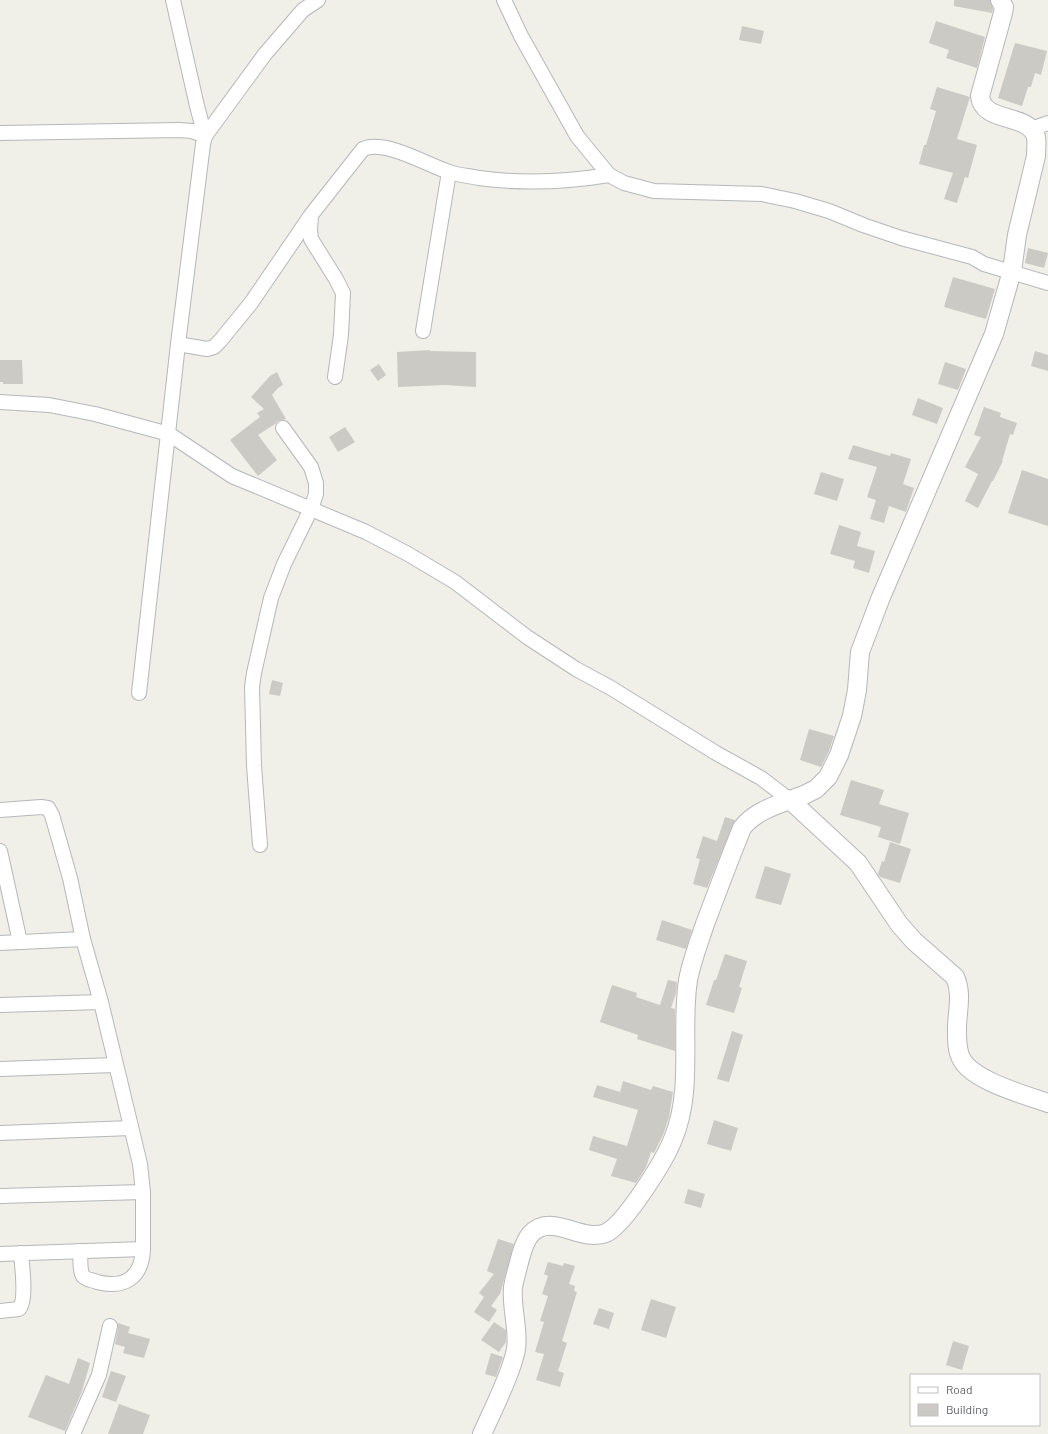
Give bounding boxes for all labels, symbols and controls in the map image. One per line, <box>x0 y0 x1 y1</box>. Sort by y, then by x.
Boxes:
legend <box>910 1374 1040 1426</box>
text: Road <box>946 1382 973 1396</box>
text: Building <box>946 1402 988 1416</box>

